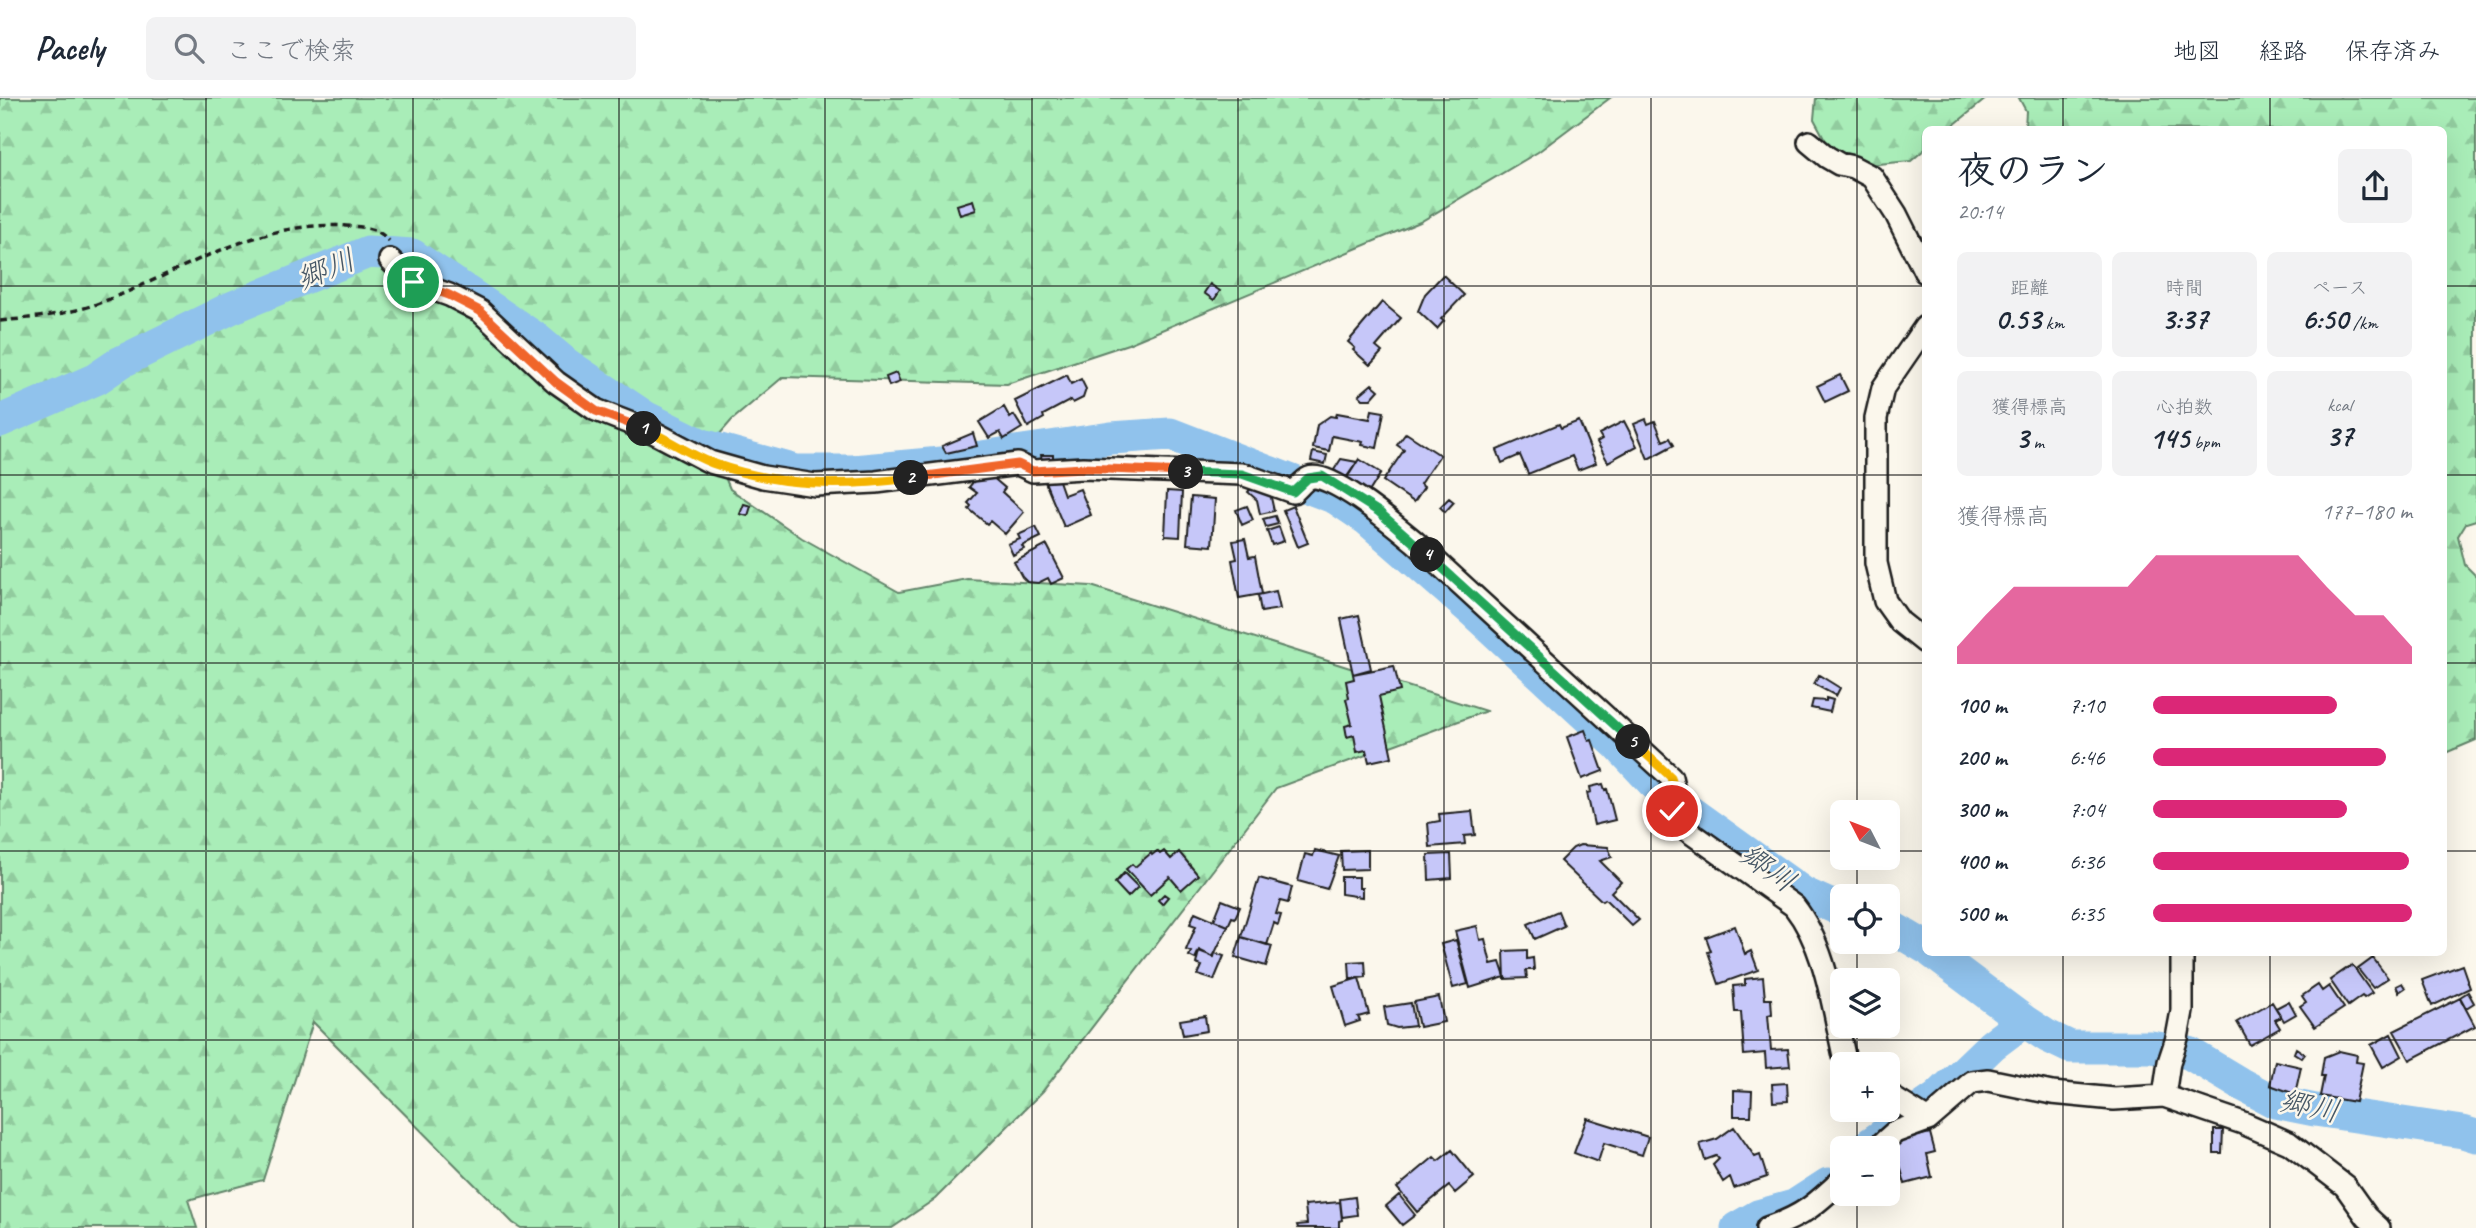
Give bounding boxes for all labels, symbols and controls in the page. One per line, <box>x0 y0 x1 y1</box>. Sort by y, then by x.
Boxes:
search box <box>146 17 636 80</box>
text: Pacely <box>35 27 104 69</box>
icon: search <box>170 29 208 67</box>
text: ここで検索 <box>226 34 356 67</box>
text: 地図 <box>2173 36 2221 66</box>
text: 経路 <box>2259 36 2307 66</box>
text: 保存済み <box>2345 36 2441 66</box>
text: 夜のラン <box>1957 147 2109 194</box>
button: share <box>2338 149 2412 223</box>
text: 20:14 <box>1957 197 2003 226</box>
water label: 郷川 <box>291 240 361 298</box>
pin <box>383 252 443 312</box>
icon: arrive <box>394 263 432 301</box>
text: 距離 <box>2010 276 2049 300</box>
text: 時間 <box>2165 276 2204 300</box>
text: ペース <box>2312 276 2367 300</box>
text: 0.53 <box>1995 300 2041 338</box>
text: 3:37 <box>2161 300 2208 338</box>
text: 6:50 <box>2301 300 2348 338</box>
text: km <box>2041 311 2064 335</box>
text: /km <box>2348 311 2378 335</box>
text: kcal <box>2327 393 2352 417</box>
text: 獲得標高 <box>1991 395 2068 419</box>
text: 心拍数 <box>2156 395 2213 419</box>
pin: 1 <box>626 412 662 446</box>
text: 1 <box>639 416 648 440</box>
text: 37 <box>2326 417 2353 455</box>
text: 3 <box>2015 419 2029 457</box>
text: 145 <box>2149 419 2189 457</box>
text: m <box>2029 430 2044 454</box>
text: bpm <box>2189 430 2220 454</box>
pin: 3 <box>1168 454 1204 490</box>
text: 3 <box>1181 459 1190 483</box>
pin: 2 <box>894 460 928 496</box>
text: 2 <box>906 465 915 489</box>
text: 177–180 m <box>2321 497 2412 526</box>
text: 獲得標高 <box>1957 502 2049 531</box>
pin: 4 <box>1410 538 1446 573</box>
text: 4 <box>1423 542 1432 566</box>
text: 100 m <box>1957 691 2007 720</box>
text: 7:10 <box>2069 691 2105 720</box>
pin: 5 <box>1616 724 1650 760</box>
text: 5 <box>1628 729 1637 753</box>
text: 200 m <box>1957 743 2007 772</box>
text: 6:46 <box>2069 743 2105 772</box>
pin <box>1642 781 1702 841</box>
icon: check <box>1653 792 1691 830</box>
text: 300 m <box>1957 795 2007 824</box>
text: 7:04 <box>2069 795 2105 824</box>
north arrow <box>1830 800 1900 870</box>
map controls <box>1830 800 1900 1206</box>
water label: 郷川 <box>1733 835 1803 901</box>
text: 400 m <box>1957 847 2007 876</box>
text: 6:36 <box>2069 847 2105 876</box>
button: locate <box>1830 884 1900 954</box>
text: 500 m <box>1957 899 2006 928</box>
text: 6:35 <box>2069 899 2105 928</box>
button: layers <box>1830 968 1900 1038</box>
button: + <box>1830 1052 1900 1122</box>
water label: 郷川 <box>2277 1081 2343 1131</box>
button: − <box>1830 1136 1900 1206</box>

